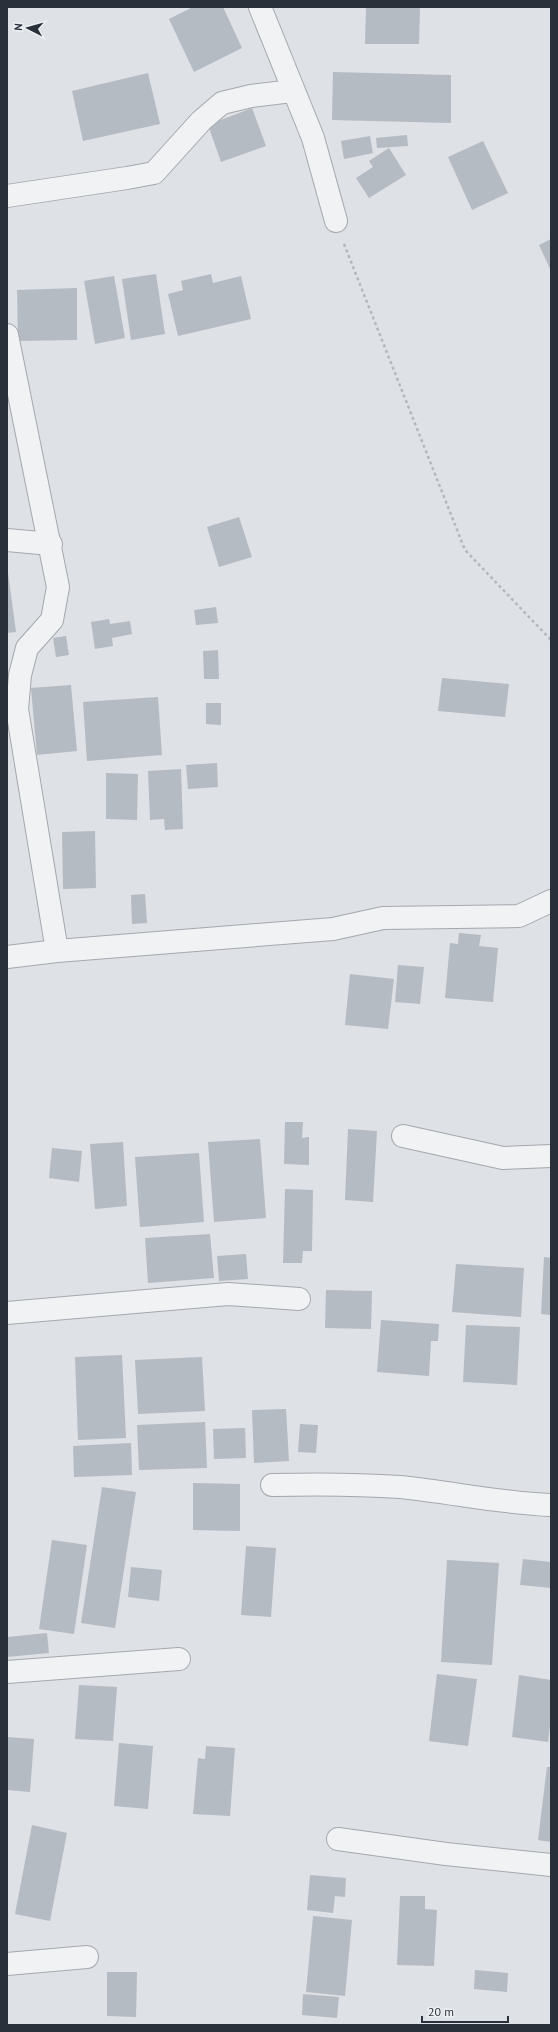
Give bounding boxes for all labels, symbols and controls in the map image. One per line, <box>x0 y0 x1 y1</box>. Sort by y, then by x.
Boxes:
north arrow <box>8 8 48 48</box>
text: N <box>11 23 25 31</box>
scale bar <box>422 1998 508 2024</box>
text: 20 m <box>428 2004 454 2019</box>

